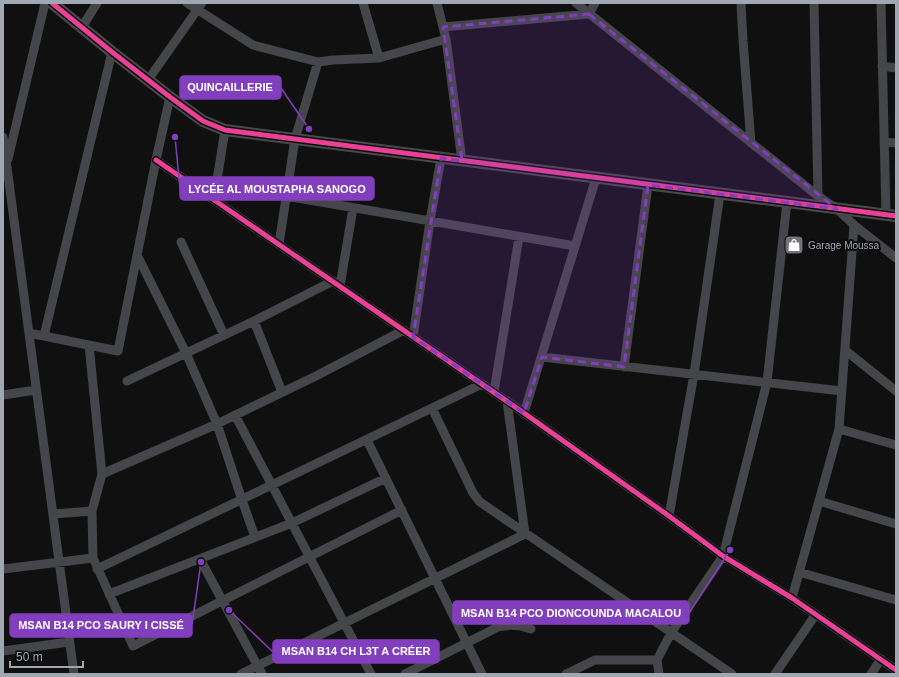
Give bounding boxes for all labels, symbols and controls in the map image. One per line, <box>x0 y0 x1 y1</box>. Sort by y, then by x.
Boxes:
callout: QUINCAILLERIE <box>180 76 281 99</box>
text: QUINCAILLERIE <box>187 81 273 93</box>
callout: LYCÉE AL MOUSTAPHA SANOGO <box>180 177 374 200</box>
text: LYCÉE AL MOUSTAPHA SANOGO <box>188 183 366 195</box>
shop icon: Garage Moussa <box>783 234 805 256</box>
place label: Garage Moussa <box>808 240 880 251</box>
callout: MSAN B14 PCO DIONCOUNDA MACALOU <box>453 601 689 624</box>
text: MSAN B14 PCO DIONCOUNDA MACALOU <box>461 607 681 619</box>
callout: MSAN B14 PCO SAURY I CISSÉ <box>10 614 192 637</box>
text: MSAN B14 PCO SAURY I CISSÉ <box>18 619 184 631</box>
callout: MSAN B14 CH L3T A CRÉER <box>273 640 439 663</box>
scale bar <box>10 643 83 669</box>
text: MSAN B14 CH L3T A CRÉER <box>282 645 431 657</box>
text: 50 m <box>16 650 43 664</box>

